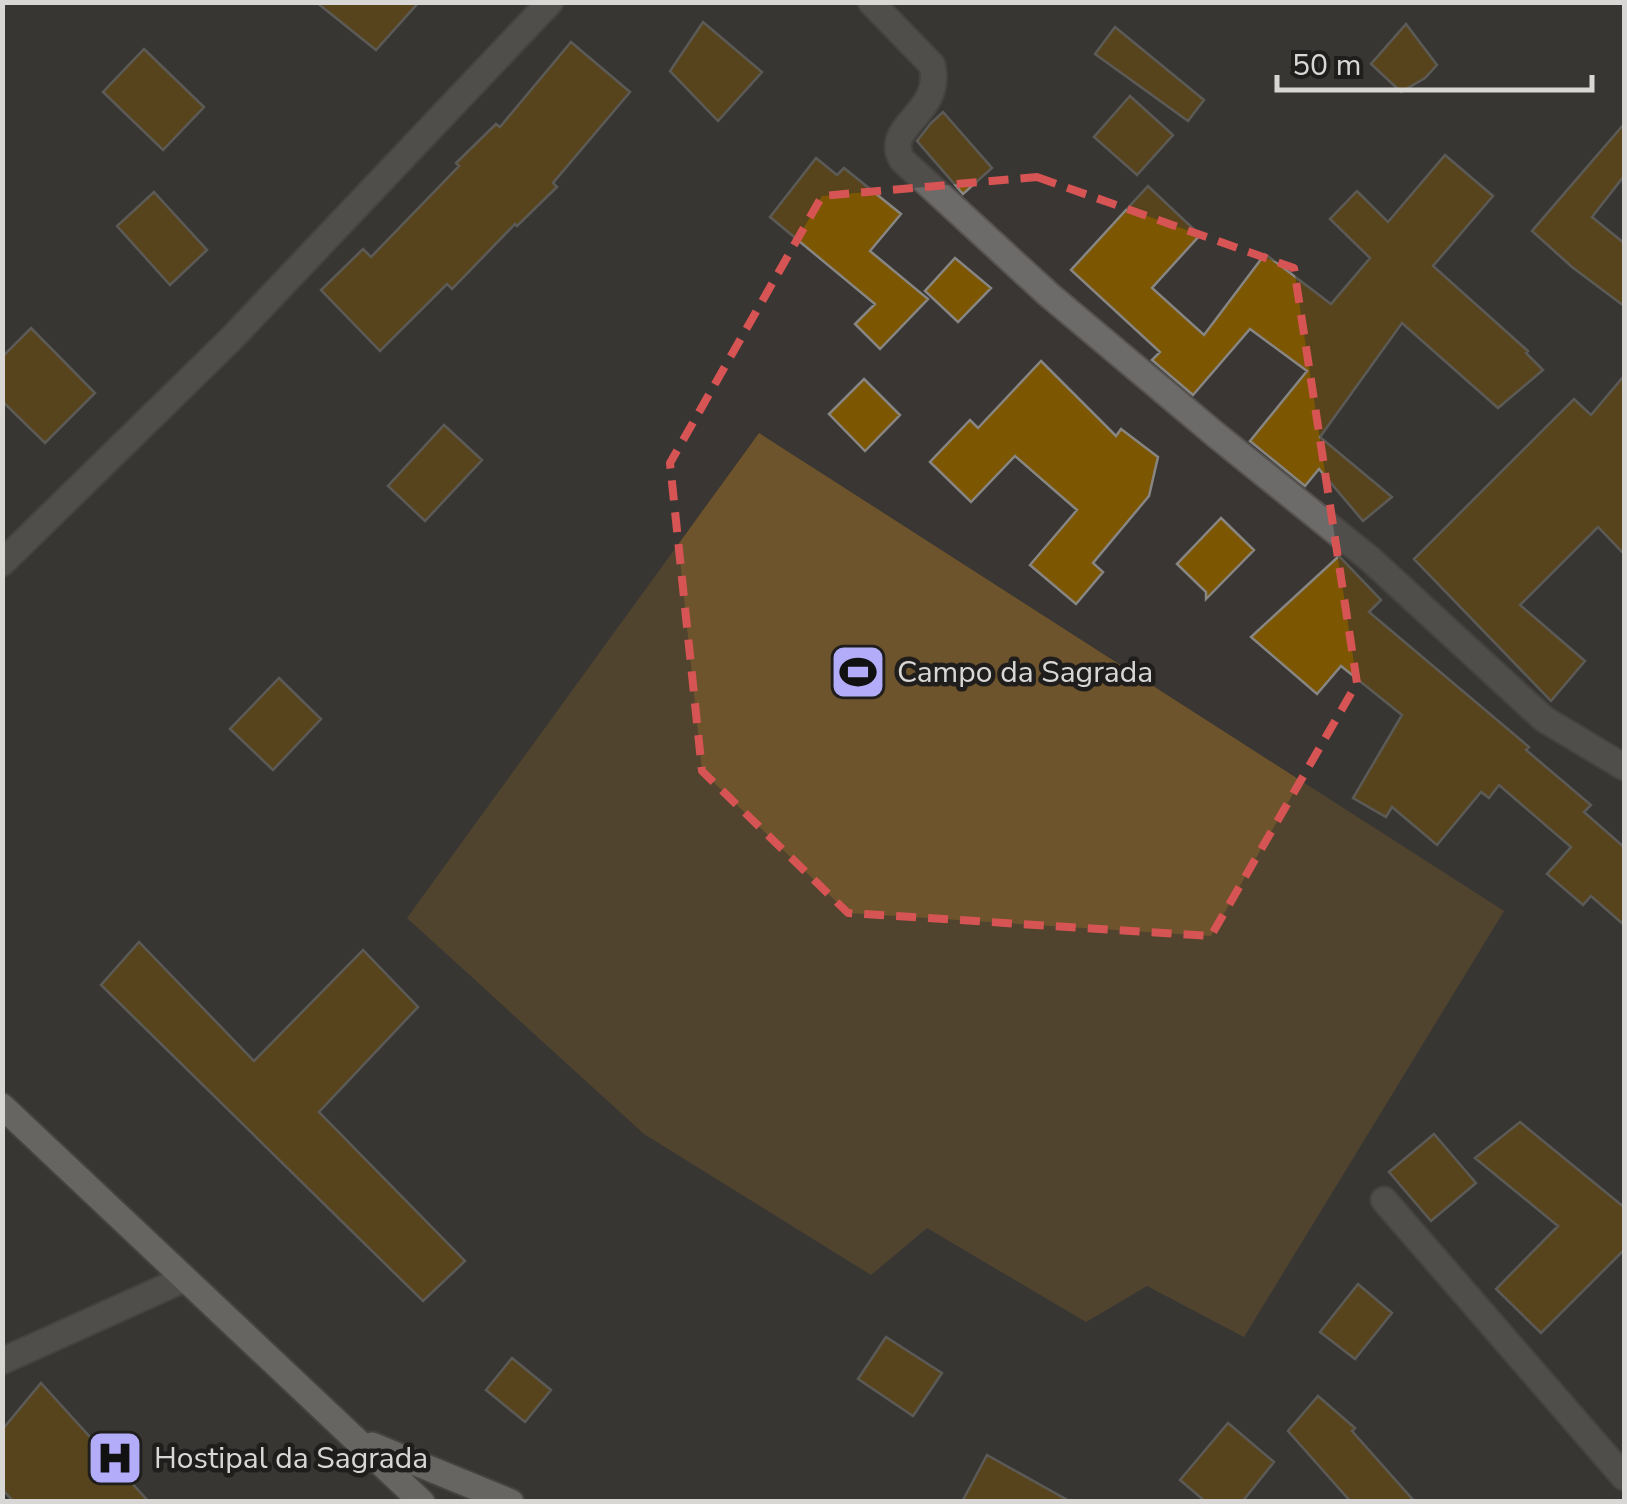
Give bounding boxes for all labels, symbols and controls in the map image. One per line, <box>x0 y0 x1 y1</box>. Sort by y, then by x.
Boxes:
scale bar <box>1277 30 1592 92</box>
text: 50 m <box>1292 45 1361 86</box>
sports icon: Campo da Sagrada <box>828 642 888 702</box>
place label: Campo da Sagrada <box>897 652 1153 693</box>
hospital icon: Hostipal da Sagrada <box>85 1428 145 1488</box>
place label: Hostipal da Sagrada <box>154 1438 428 1479</box>

